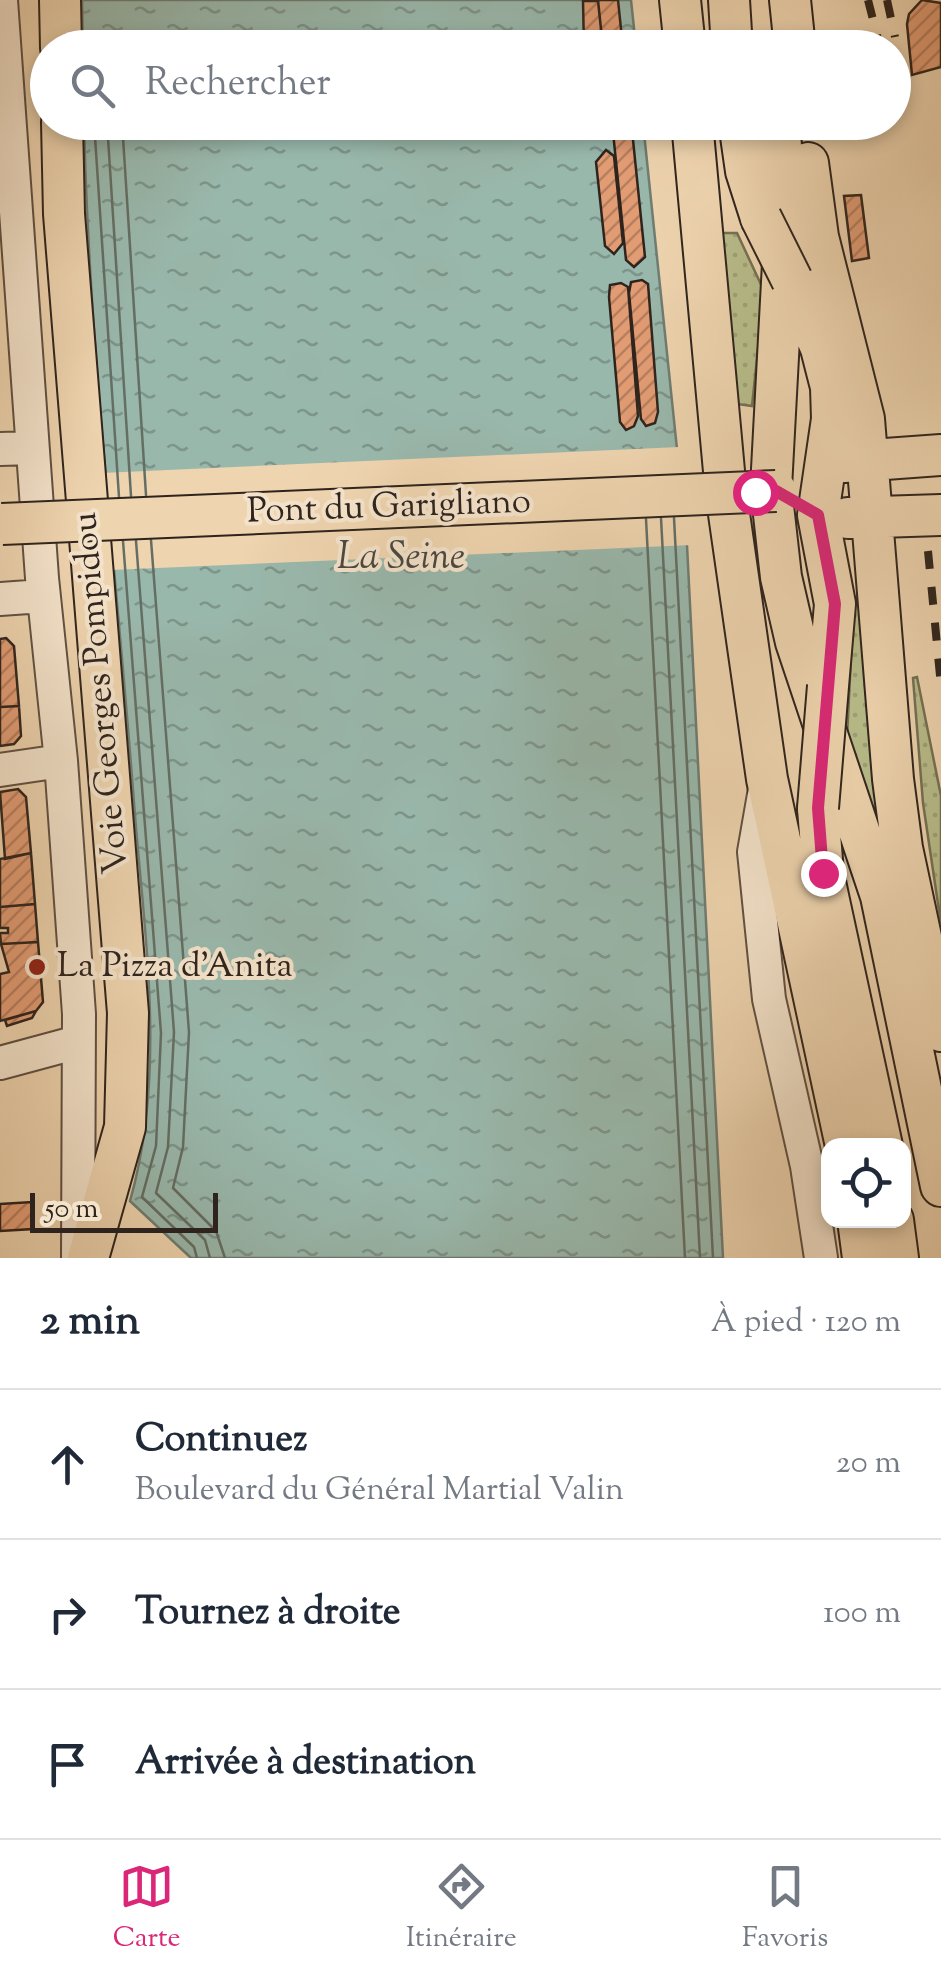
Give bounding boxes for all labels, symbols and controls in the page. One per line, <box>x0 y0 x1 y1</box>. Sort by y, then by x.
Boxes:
search box <box>30 30 911 140</box>
icon: search <box>65 58 120 113</box>
text: Rechercher <box>145 58 331 112</box>
route start <box>733 470 779 516</box>
street label: Pont du Garigliano <box>246 478 532 538</box>
street label: Voie Georges Pompidou <box>61 510 143 876</box>
water label: La Seine <box>337 532 465 586</box>
route end <box>801 851 847 897</box>
place label: La Pizza d'Anita <box>57 942 293 993</box>
marker: La Pizza d'Anita <box>26 956 48 978</box>
map controls <box>821 1138 911 1228</box>
button: locate <box>821 1138 911 1228</box>
scale bar <box>30 1188 218 1232</box>
text: 50 m <box>45 1190 99 1230</box>
text: 2 min <box>40 1293 140 1353</box>
text: À pied · 120 m <box>711 1300 901 1346</box>
text: Continuez <box>135 1414 307 1468</box>
icon: ahead <box>40 1437 95 1492</box>
text: 20 m <box>836 1441 901 1487</box>
text: Boulevard du Général Martial Valin <box>135 1468 624 1514</box>
icon: right <box>40 1587 95 1642</box>
text: Tournez à droite <box>135 1587 401 1641</box>
text: 100 m <box>823 1591 901 1637</box>
icon: arrive <box>40 1737 95 1792</box>
text: Arrivée à destination <box>135 1737 476 1791</box>
tab: Carte <box>113 1859 181 1959</box>
tab: Itinéraire <box>406 1859 517 1959</box>
tab: Favoris <box>742 1859 828 1959</box>

